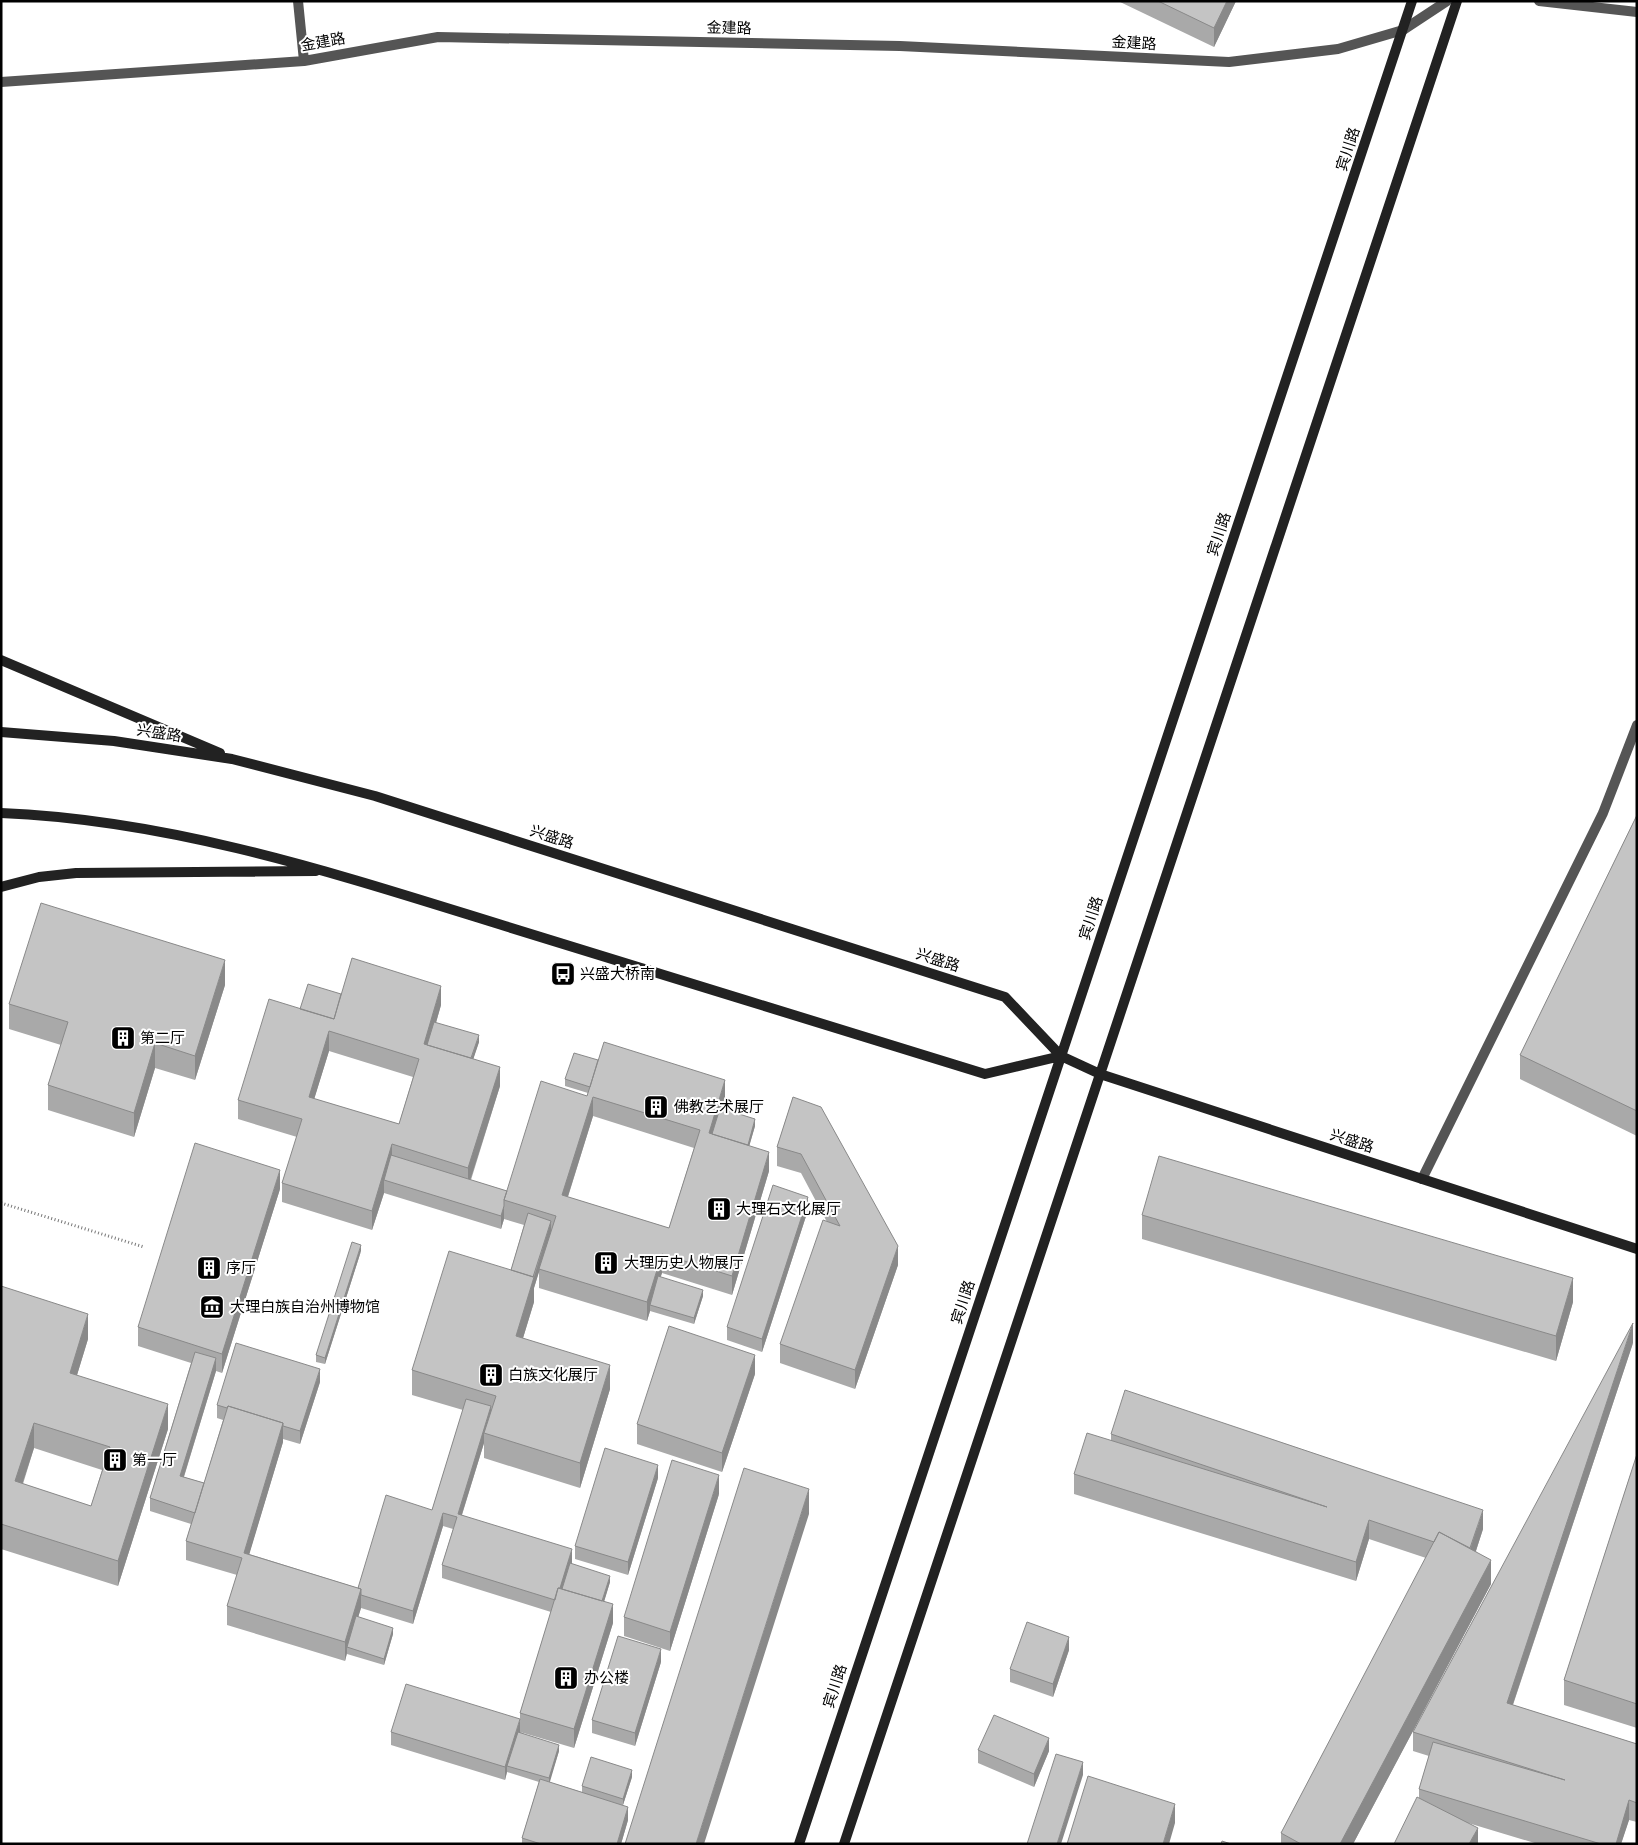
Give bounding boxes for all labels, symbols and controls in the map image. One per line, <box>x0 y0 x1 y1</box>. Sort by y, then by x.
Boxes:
street label: 金建路 <box>706 19 752 37</box>
street label: 金建路 <box>299 29 347 55</box>
street label: 金建路 <box>1111 33 1157 53</box>
street label: 宾川路 <box>1332 125 1364 173</box>
street label: 宾川路 <box>1203 510 1235 558</box>
street label: 兴盛路 <box>135 721 183 745</box>
street label: 兴盛路 <box>528 821 576 853</box>
street label: 宾川路 <box>1075 894 1107 942</box>
street label: 兴盛路 <box>914 944 962 976</box>
bus stop icon: 兴盛大桥南 <box>550 961 576 987</box>
place label: 兴盛大桥南 <box>580 965 655 983</box>
building icon: 第二厅 <box>110 1025 136 1051</box>
place label: 第二厅 <box>140 1029 185 1047</box>
building icon: 佛教艺术展厅 <box>643 1094 669 1120</box>
place label: 佛教艺术展厅 <box>674 1098 764 1116</box>
street label: 兴盛路 <box>1328 1125 1376 1157</box>
building icon: 大理石文化展厅 <box>706 1196 732 1222</box>
place label: 大理石文化展厅 <box>736 1200 841 1218</box>
building icon: 大理历史人物展厅 <box>593 1250 619 1276</box>
place label: 大理历史人物展厅 <box>624 1254 744 1272</box>
building icon: 序厅 <box>196 1255 222 1281</box>
place label: 序厅 <box>226 1259 256 1277</box>
street label: 宾川路 <box>947 1278 979 1326</box>
museum icon: 大理白族自治州博物馆 <box>199 1294 225 1320</box>
place label: 大理白族自治州博物馆 <box>230 1298 380 1316</box>
building icon: 白族文化展厅 <box>478 1362 504 1388</box>
place label: 白族文化展厅 <box>508 1366 598 1384</box>
building icon: 第一厅 <box>102 1447 128 1473</box>
place label: 第一厅 <box>132 1451 177 1469</box>
street label: 宾川路 <box>819 1662 851 1710</box>
building icon: 办公楼 <box>553 1665 579 1691</box>
place label: 办公楼 <box>584 1669 629 1687</box>

